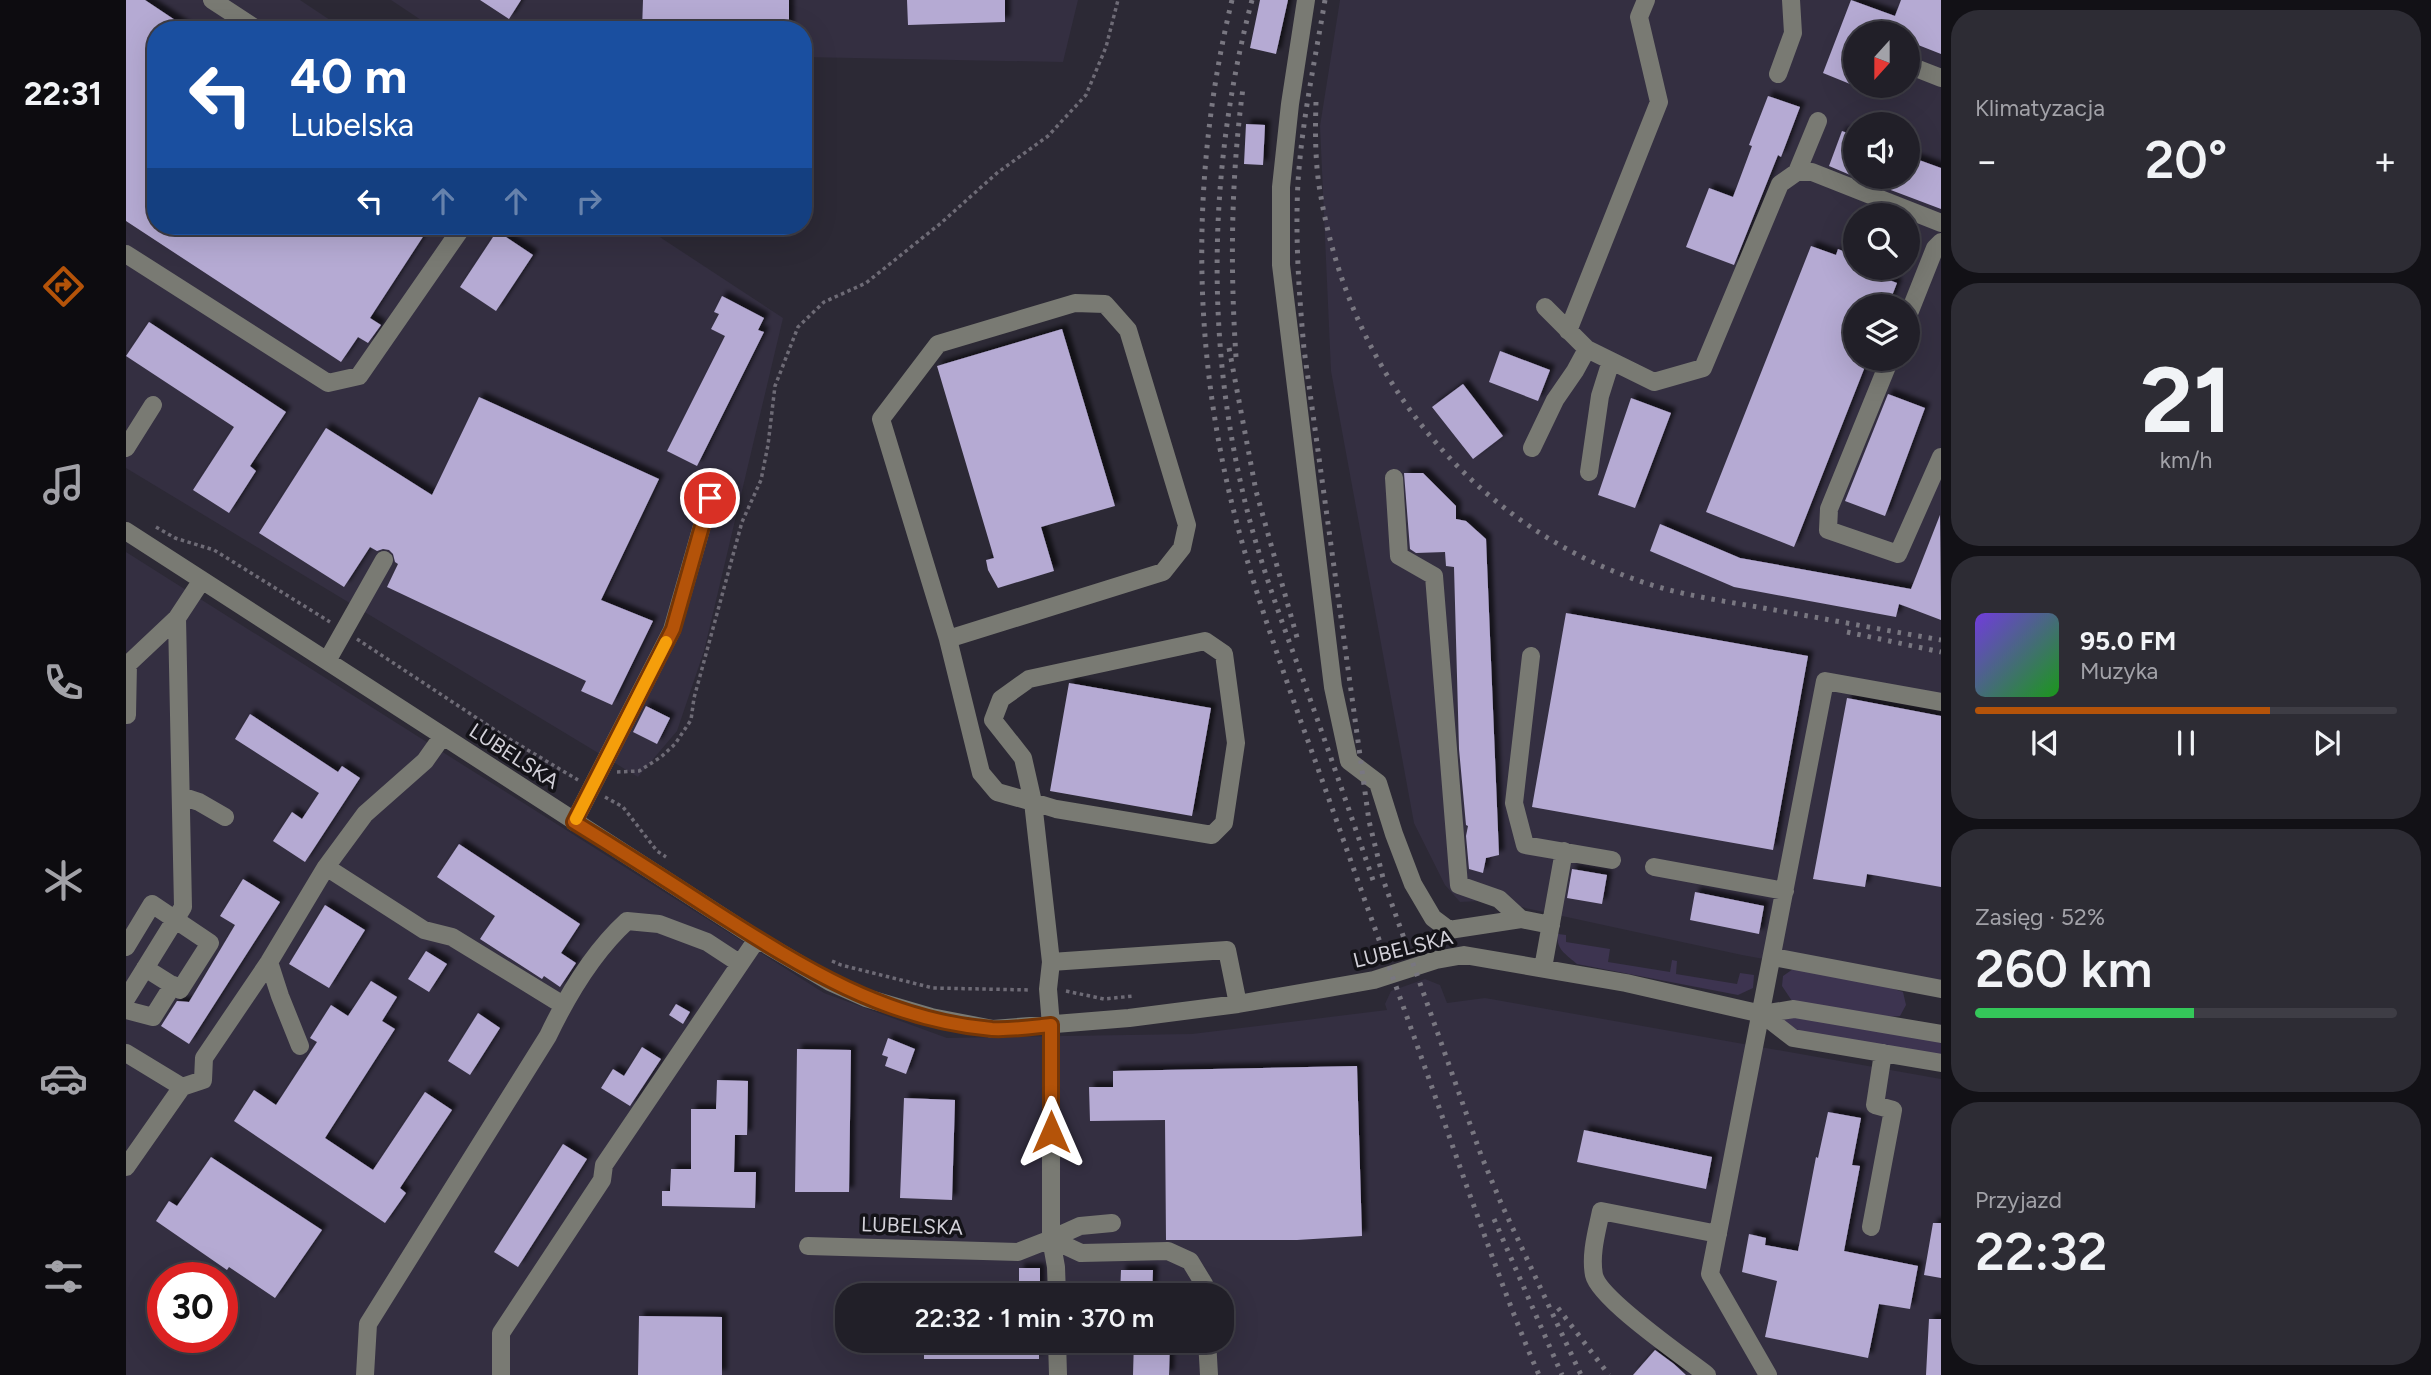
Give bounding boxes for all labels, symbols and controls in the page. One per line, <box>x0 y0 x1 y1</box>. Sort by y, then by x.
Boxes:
north arrow <box>1843 21 1920 98</box>
map controls <box>1843 21 1920 371</box>
text: 40 m <box>290 46 407 105</box>
icon: left <box>175 49 266 140</box>
text: 22:31 <box>24 75 102 113</box>
text: Klimatyzacja <box>1975 94 2105 122</box>
text: Lubelska <box>290 106 414 144</box>
button: sound <box>1843 112 1920 189</box>
text: 20° <box>2145 129 2227 191</box>
text: − <box>1975 138 1999 184</box>
text: + <box>2373 138 2397 184</box>
icon: left <box>351 182 389 220</box>
icon: ahead <box>424 182 462 220</box>
icon: ahead <box>497 182 535 220</box>
icon: right <box>570 182 608 220</box>
button: search <box>1843 203 1920 280</box>
icon: directions <box>39 262 88 311</box>
button: layers <box>1843 294 1920 371</box>
text: 21 <box>2140 346 2232 455</box>
text: km/h <box>2160 446 2212 474</box>
icon: music <box>39 460 88 509</box>
pin <box>680 468 740 528</box>
icon: arrive <box>691 479 729 517</box>
text: 95.0 FM <box>2080 625 2176 657</box>
text: Muzyka <box>2080 657 2158 685</box>
icon: phone <box>39 658 88 707</box>
street label: LUBELSKA <box>465 717 564 794</box>
icon: previous <box>2026 724 2064 762</box>
icon: pause <box>2167 724 2205 762</box>
icon: next <box>2308 724 2346 762</box>
icon: climate <box>39 856 88 905</box>
text: Zasięg · 52% <box>1975 903 2105 931</box>
street label: LUBELSKA <box>1350 924 1455 973</box>
text: 260 km <box>1975 938 2152 1000</box>
icon: car <box>39 1054 88 1103</box>
position arrow <box>1014 1095 1088 1169</box>
text: Przyjazd <box>1975 1186 2062 1214</box>
street label: LUBELSKA <box>861 1211 963 1240</box>
text: 22:32 <box>1975 1221 2107 1283</box>
icon: filters <box>39 1252 88 1301</box>
speed limit sign: 30 <box>147 1262 238 1353</box>
text: 22:32 · 1 min · 370 m <box>915 1302 1154 1334</box>

